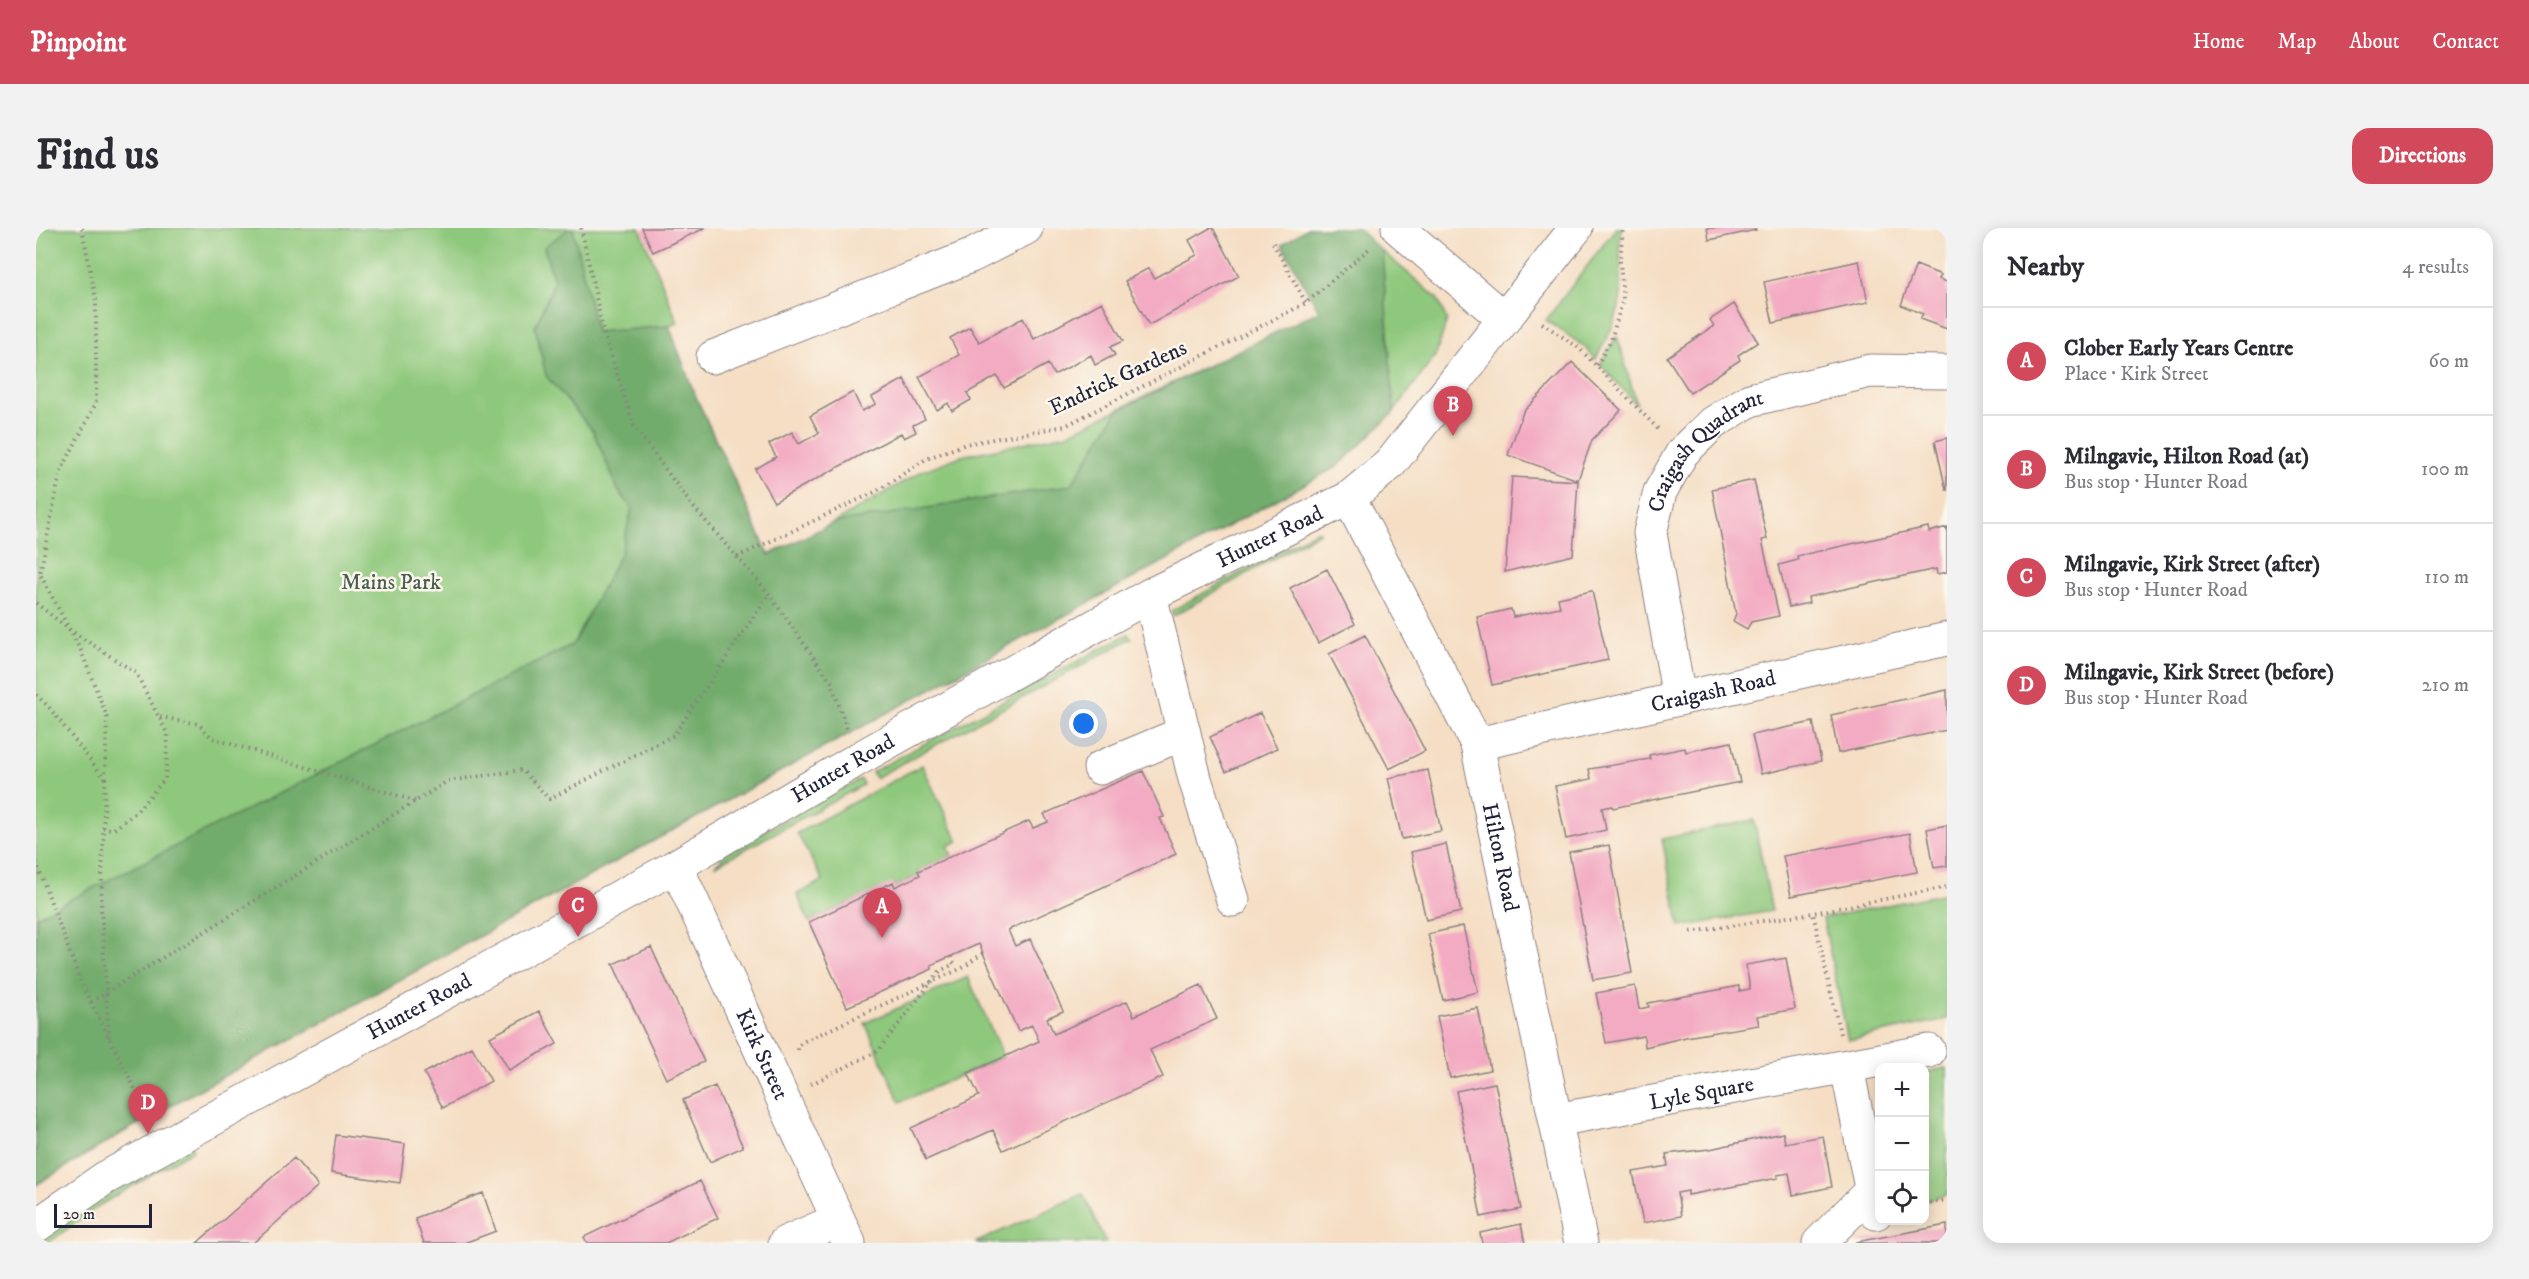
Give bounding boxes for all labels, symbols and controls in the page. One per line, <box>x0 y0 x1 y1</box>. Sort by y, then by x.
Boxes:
text: Pinpoint <box>30 25 126 60</box>
text: Home <box>2193 29 2245 55</box>
text: Map <box>2278 29 2316 55</box>
text: About <box>2349 29 2400 55</box>
text: Contact <box>2433 29 2499 55</box>
button: Directions <box>2352 128 2493 184</box>
text: Find us <box>36 130 159 182</box>
text: Nearby <box>2007 251 2084 284</box>
text: 4 results <box>2402 255 2469 280</box>
street label: Endrick Gardens <box>1045 334 1191 422</box>
text: Clober Early Years Centre <box>2064 335 2293 362</box>
text: A <box>2020 349 2033 374</box>
text: 60 m <box>2429 349 2469 374</box>
text: Place · Kirk Street <box>2064 362 2208 387</box>
street label: Craigash Quadrant <box>1642 384 1766 515</box>
pin: B <box>1434 386 1472 436</box>
text: Milngavie, Hilton Road (at) <box>2064 443 2309 470</box>
text: B <box>2020 457 2033 482</box>
text: 100 m <box>2421 457 2469 482</box>
text: Bus stop · Hunter Road <box>2064 470 2248 495</box>
street label: Hunter Road <box>1212 499 1327 574</box>
text: Milngavie, Kirk Street (after) <box>2064 551 2320 578</box>
text: C <box>2020 565 2033 590</box>
text: 110 m <box>2424 565 2469 590</box>
park label: Mains Park <box>341 569 441 596</box>
text: Bus stop · Hunter Road <box>2064 578 2248 603</box>
text: Milngavie, Kirk Street (before) <box>2064 659 2334 686</box>
street label: Craigash Road <box>1648 664 1778 718</box>
text: D <box>2019 673 2034 698</box>
text: 210 m <box>2422 673 2469 698</box>
text: Bus stop · Hunter Road <box>2064 686 2248 711</box>
your location <box>1069 709 1098 738</box>
street label: Hunter Road <box>786 728 899 809</box>
street label: Hilton Road <box>1476 801 1525 914</box>
pin: C <box>558 888 598 937</box>
pin: A <box>862 888 902 938</box>
street label: Hunter Road <box>362 967 476 1046</box>
street label: Kirk Street <box>730 1004 795 1104</box>
map controls <box>1875 1063 1929 1225</box>
button: + <box>1875 1063 1929 1117</box>
street label: Lyle Square <box>1647 1070 1756 1116</box>
pin: D <box>128 1084 168 1134</box>
button: − <box>1875 1117 1929 1171</box>
button: locate <box>1875 1171 1929 1225</box>
scale bar <box>54 1201 152 1228</box>
text: 20 m <box>63 1204 95 1224</box>

